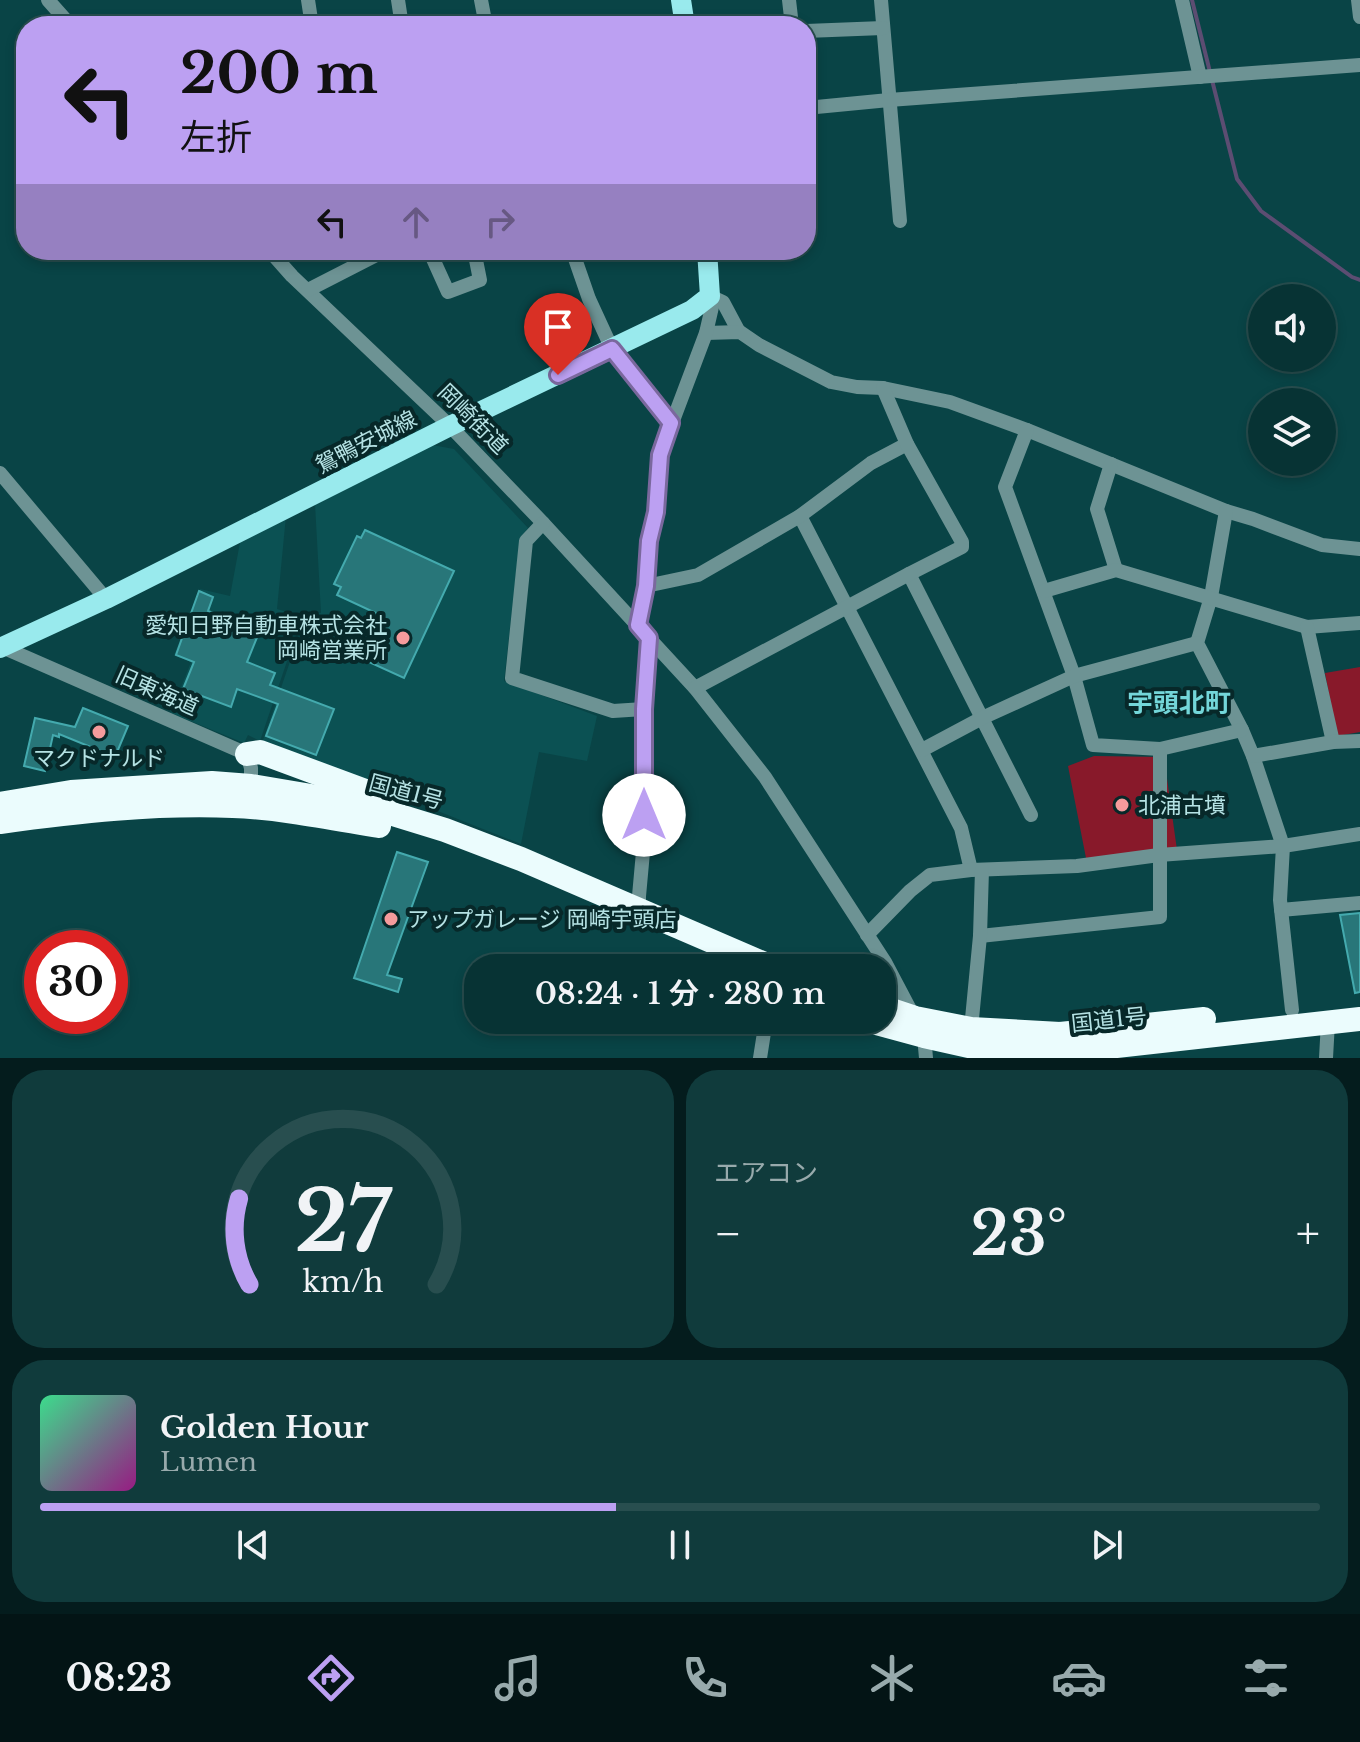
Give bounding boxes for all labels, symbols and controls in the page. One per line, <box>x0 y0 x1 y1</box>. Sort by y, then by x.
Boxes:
text: 200 m <box>180 39 378 108</box>
icon: left <box>48 48 152 152</box>
text: 左折 <box>180 115 252 160</box>
icon: left <box>310 200 354 244</box>
icon: ahead <box>394 200 438 244</box>
icon: right <box>478 200 522 244</box>
map controls <box>1248 284 1336 476</box>
button: sound <box>1248 284 1336 372</box>
pin <box>524 293 592 375</box>
icon: arrive <box>536 305 580 349</box>
street label: 岡崎街道 <box>432 378 514 460</box>
button: layers <box>1248 388 1336 476</box>
street label: 鴛鴨安城線 <box>311 405 421 479</box>
place label: 愛知日野自動車株式会社 岡崎営業所 <box>145 612 387 664</box>
marker: 愛知日野自動車株式会社 岡崎営業所 <box>394 629 412 647</box>
street label: 旧東海道 <box>111 661 203 721</box>
district label: 宇頭北町 <box>1127 687 1231 719</box>
marker: マクドナルド <box>90 723 108 741</box>
place label: マクドナルド <box>33 745 165 772</box>
street label: 国道1号 <box>366 769 446 815</box>
position arrow <box>602 773 686 857</box>
place label: 北浦古墳 <box>1138 792 1226 819</box>
marker: 北浦古墳 <box>1113 796 1131 814</box>
place label: アップガレージ 岡崎宇頭店 <box>407 906 677 933</box>
marker: アップガレージ 岡崎宇頭店 <box>382 910 400 928</box>
speed limit sign: 30 <box>24 930 128 1034</box>
text: 08:24 · 1 分 · 280 m <box>535 975 825 1012</box>
street label: 国道1号 <box>1070 1003 1148 1037</box>
text: エアコン <box>714 1157 818 1189</box>
text: 27 <box>294 1170 393 1273</box>
text: 23° <box>971 1197 1067 1271</box>
text: − <box>714 1206 742 1261</box>
text: + <box>1296 1206 1320 1261</box>
text: km/h <box>302 1264 384 1300</box>
text: Golden Hour <box>160 1409 369 1446</box>
text: Lumen <box>160 1446 257 1478</box>
icon: previous <box>231 1523 275 1567</box>
icon: pause <box>658 1523 702 1567</box>
icon: next <box>1085 1523 1129 1567</box>
icon: directions <box>303 1650 359 1706</box>
icon: music <box>490 1650 546 1706</box>
icon: phone <box>677 1650 733 1706</box>
icon: climate <box>864 1650 920 1706</box>
icon: car <box>1051 1650 1107 1706</box>
icon: filters <box>1238 1650 1294 1706</box>
text: 08:23 <box>66 1656 172 1701</box>

